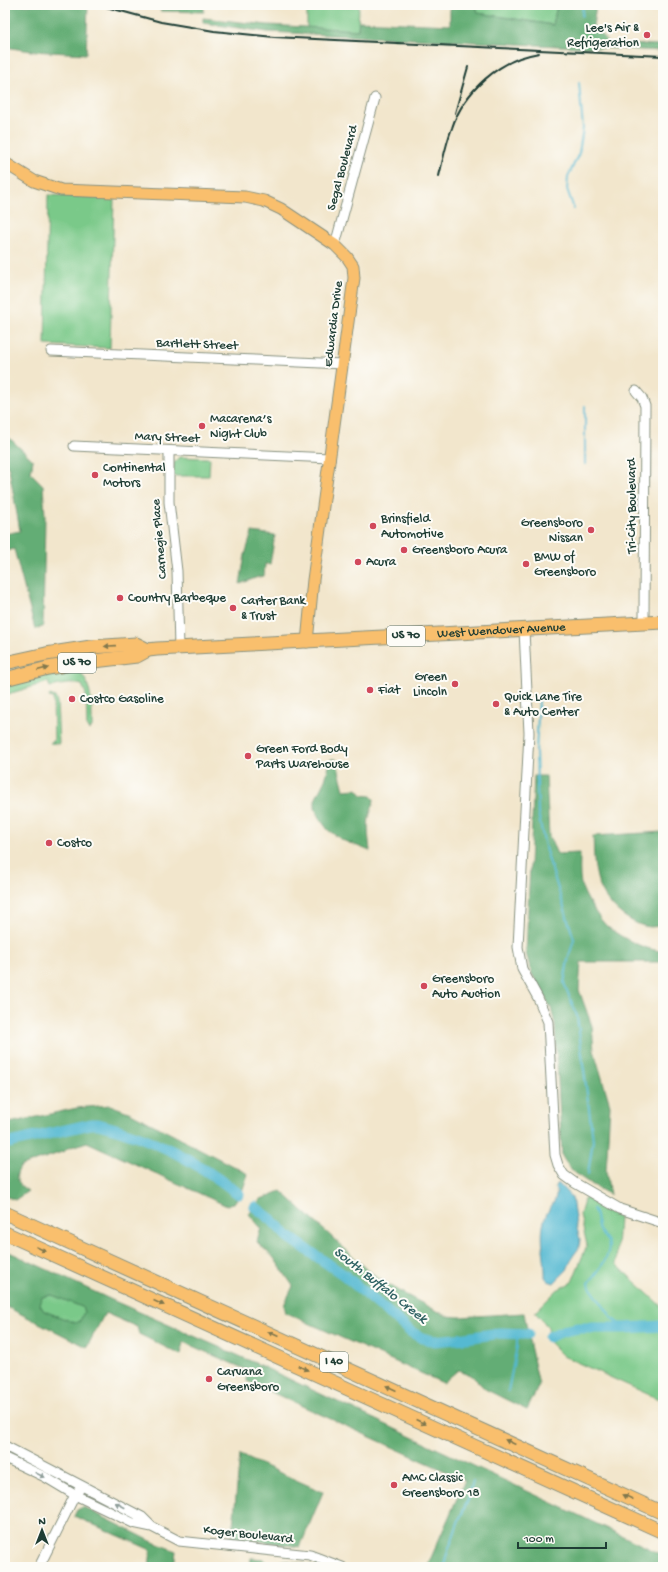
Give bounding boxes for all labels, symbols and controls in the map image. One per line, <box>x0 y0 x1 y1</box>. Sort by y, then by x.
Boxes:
place label: Lee's Air & Refrigeration <box>567 21 640 51</box>
marker: Lee's Air & Refrigeration <box>642 30 652 40</box>
street label: Segal Boulevard <box>324 122 362 212</box>
street label: Edwardia Drive <box>321 280 347 368</box>
street label: Bartlett Street <box>155 336 240 354</box>
place label: Macarena’s Night Club <box>210 412 273 442</box>
marker: Macarena’s Night Club <box>197 421 207 431</box>
street label: Mary Street <box>134 429 201 447</box>
street label: Tri-City Boulevard <box>625 457 640 555</box>
place label: Continental Motors <box>103 461 166 491</box>
marker: Continental Motors <box>90 470 100 480</box>
street label: Carnegie Place <box>149 498 171 580</box>
place label: Brinsfield Automotive <box>380 512 444 542</box>
place label: Greensboro Nissan <box>521 516 584 546</box>
marker: Brinsfield Automotive <box>368 521 378 531</box>
marker: Greensboro Nissan <box>586 525 596 535</box>
place label: Greensboro Acura <box>412 543 508 558</box>
marker: Greensboro Acura <box>399 545 409 555</box>
place label: BMW of Greensboro <box>533 550 596 580</box>
place label: Acura <box>366 555 397 570</box>
marker: Acura <box>353 557 363 567</box>
marker: BMW of Greensboro <box>521 559 531 569</box>
place label: Country Barbeque <box>128 591 226 606</box>
marker: Country Barbeque <box>115 593 125 603</box>
place label: Carter Bank & Trust <box>241 594 307 624</box>
marker: Carter Bank & Trust <box>228 603 238 613</box>
street label: West Wendover Avenue <box>437 620 566 642</box>
road number: US 70 <box>387 626 425 646</box>
one-way arrow <box>104 643 116 650</box>
road number: US 70 <box>58 653 96 673</box>
one-way arrow <box>37 666 49 672</box>
place label: Green Lincoln <box>413 670 448 700</box>
marker: Green Lincoln <box>450 679 460 689</box>
place label: Fiat <box>377 683 402 698</box>
marker: Fiat <box>365 685 375 695</box>
place label: Quick Lane Tire & Auto Center <box>504 690 582 720</box>
place label: Costco Gasoline <box>80 692 164 707</box>
marker: Costco Gasoline <box>67 694 77 704</box>
marker: Quick Lane Tire & Auto Center <box>491 699 501 709</box>
place label: Green Ford Body Parts Warehouse <box>255 742 349 772</box>
marker: Green Ford Body Parts Warehouse <box>243 751 253 761</box>
place label: Costco <box>57 836 92 851</box>
marker: Costco <box>44 838 54 848</box>
place label: Greensboro Auto Auction <box>432 972 501 1002</box>
marker: Greensboro Auto Auction <box>419 981 429 991</box>
water label: South Buffalo Creek <box>330 1244 431 1329</box>
one-way arrow <box>35 1246 46 1252</box>
one-way arrow <box>153 1300 164 1306</box>
one-way arrow <box>267 1331 279 1338</box>
road number: I 40 <box>320 1352 348 1372</box>
place label: Carvana Greensboro <box>217 1365 279 1395</box>
one-way arrow <box>297 1366 309 1372</box>
marker: Carvana Greensboro <box>204 1374 214 1384</box>
one-way arrow <box>386 1385 397 1391</box>
one-way arrow <box>415 1419 427 1426</box>
one-way arrow <box>504 1439 515 1445</box>
place label: AMC Classic Greensboro 18 <box>402 1471 480 1501</box>
one-way arrow <box>35 1472 46 1478</box>
marker: AMC Classic Greensboro 18 <box>389 1480 399 1490</box>
one-way arrow <box>621 1493 633 1499</box>
one-way arrow <box>114 1502 126 1508</box>
north arrow <box>22 1510 62 1550</box>
text: N <box>38 1516 46 1528</box>
street label: Koger Boulevard <box>202 1523 295 1547</box>
scale bar <box>518 1524 606 1550</box>
text: 100 m <box>523 1533 554 1547</box>

